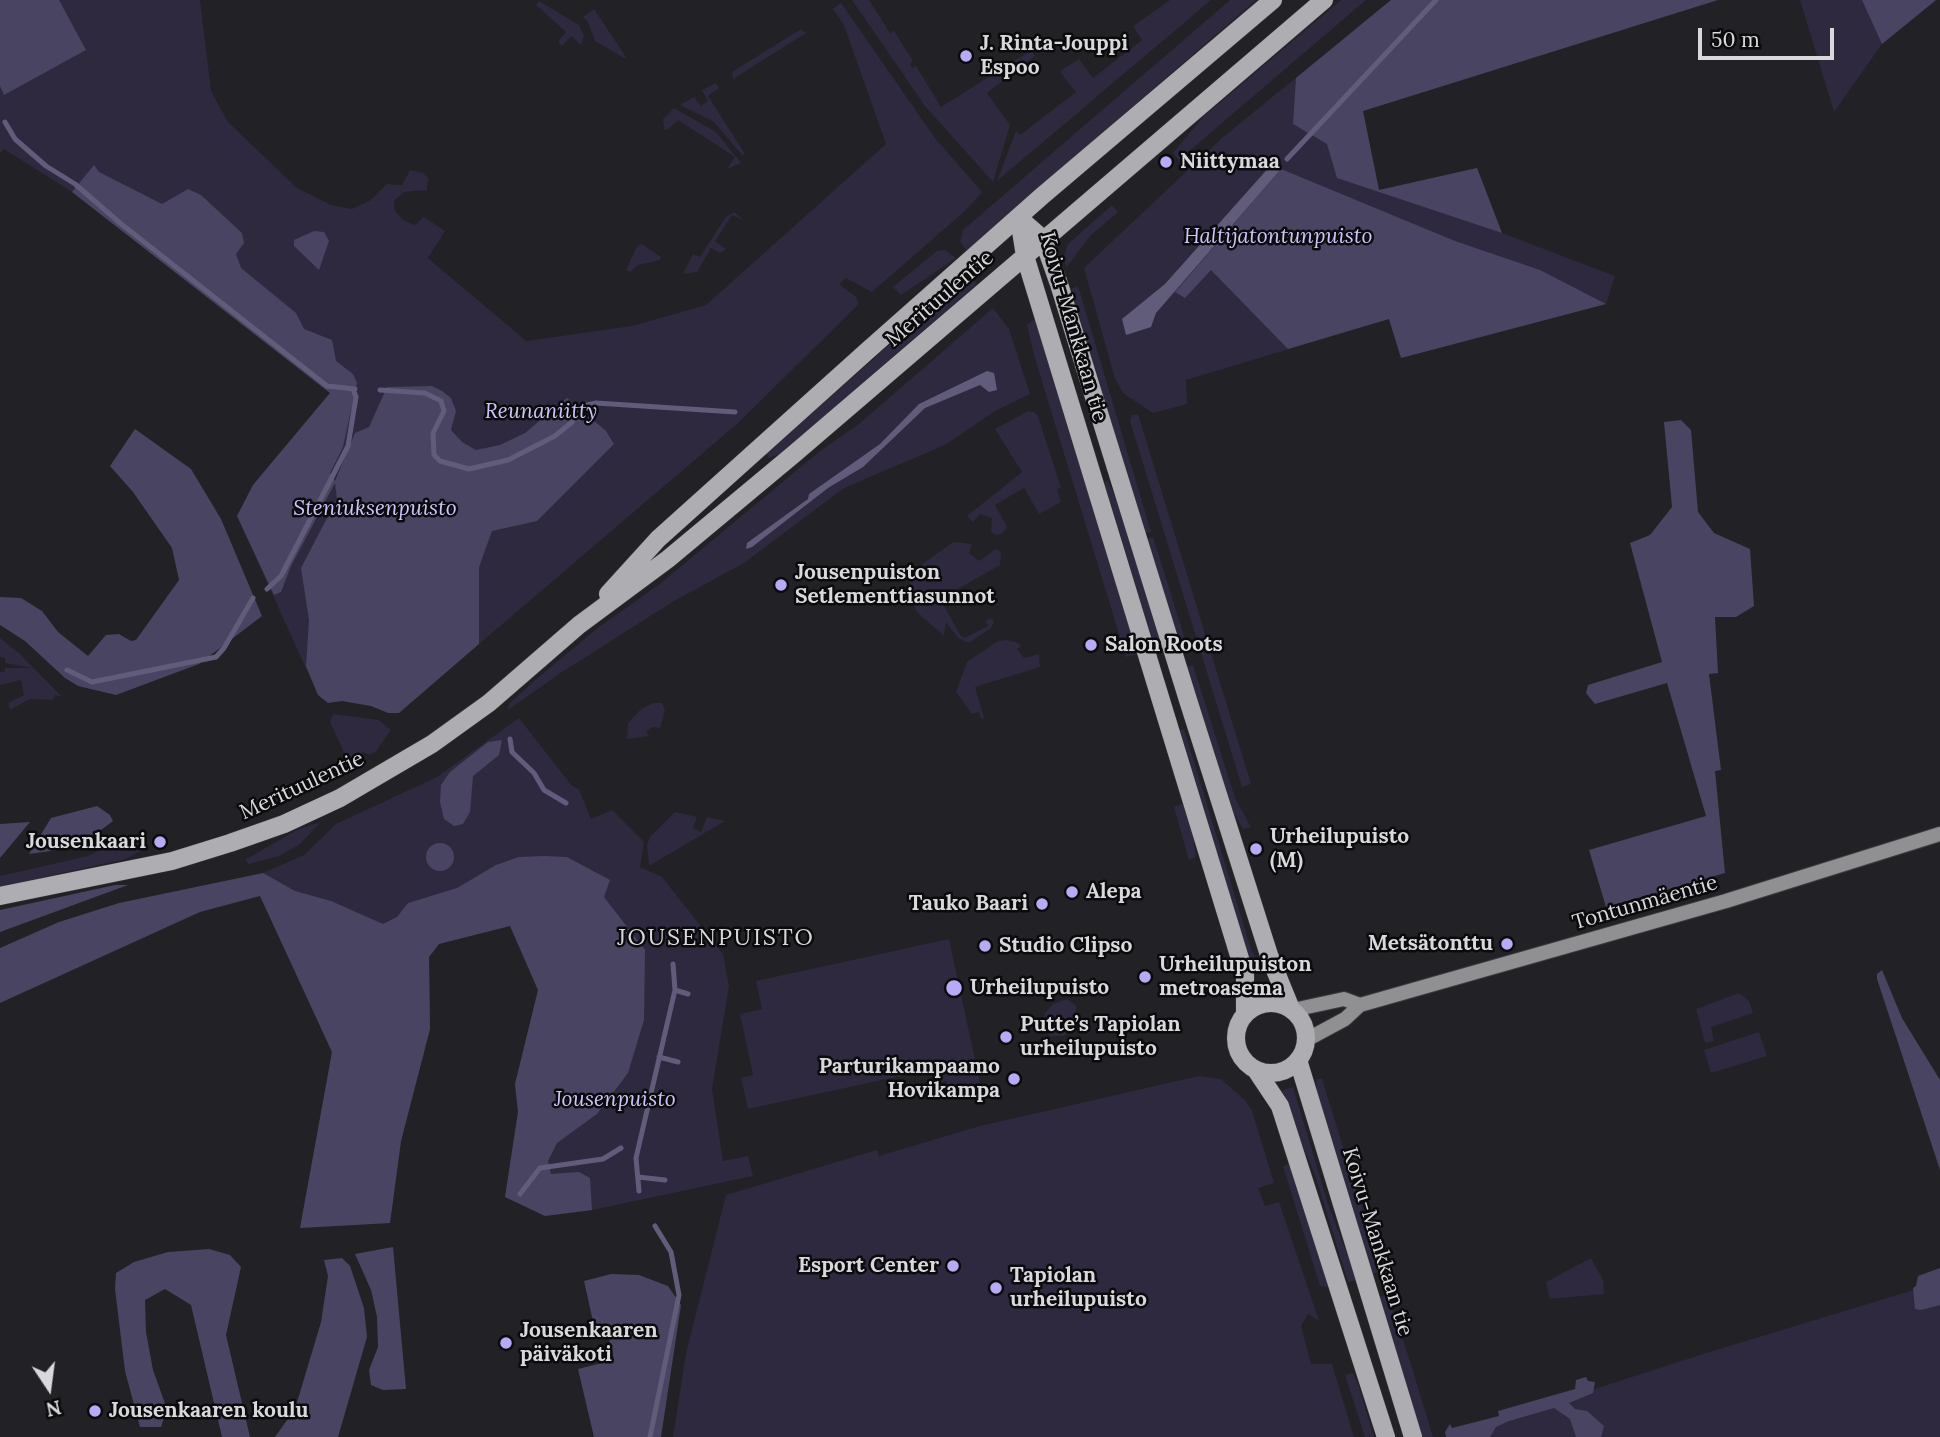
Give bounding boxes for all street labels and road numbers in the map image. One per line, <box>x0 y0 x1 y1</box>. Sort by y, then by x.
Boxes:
street label: Koivu-Mankkaan tie <box>1034 229 1112 425</box>
street label: Merituulentie <box>881 246 999 352</box>
street label: Merituulentie <box>236 746 368 826</box>
street label: Tontunmäentie <box>1570 870 1720 936</box>
street label: Koivu-Mankkaan tie <box>1336 1145 1418 1339</box>

